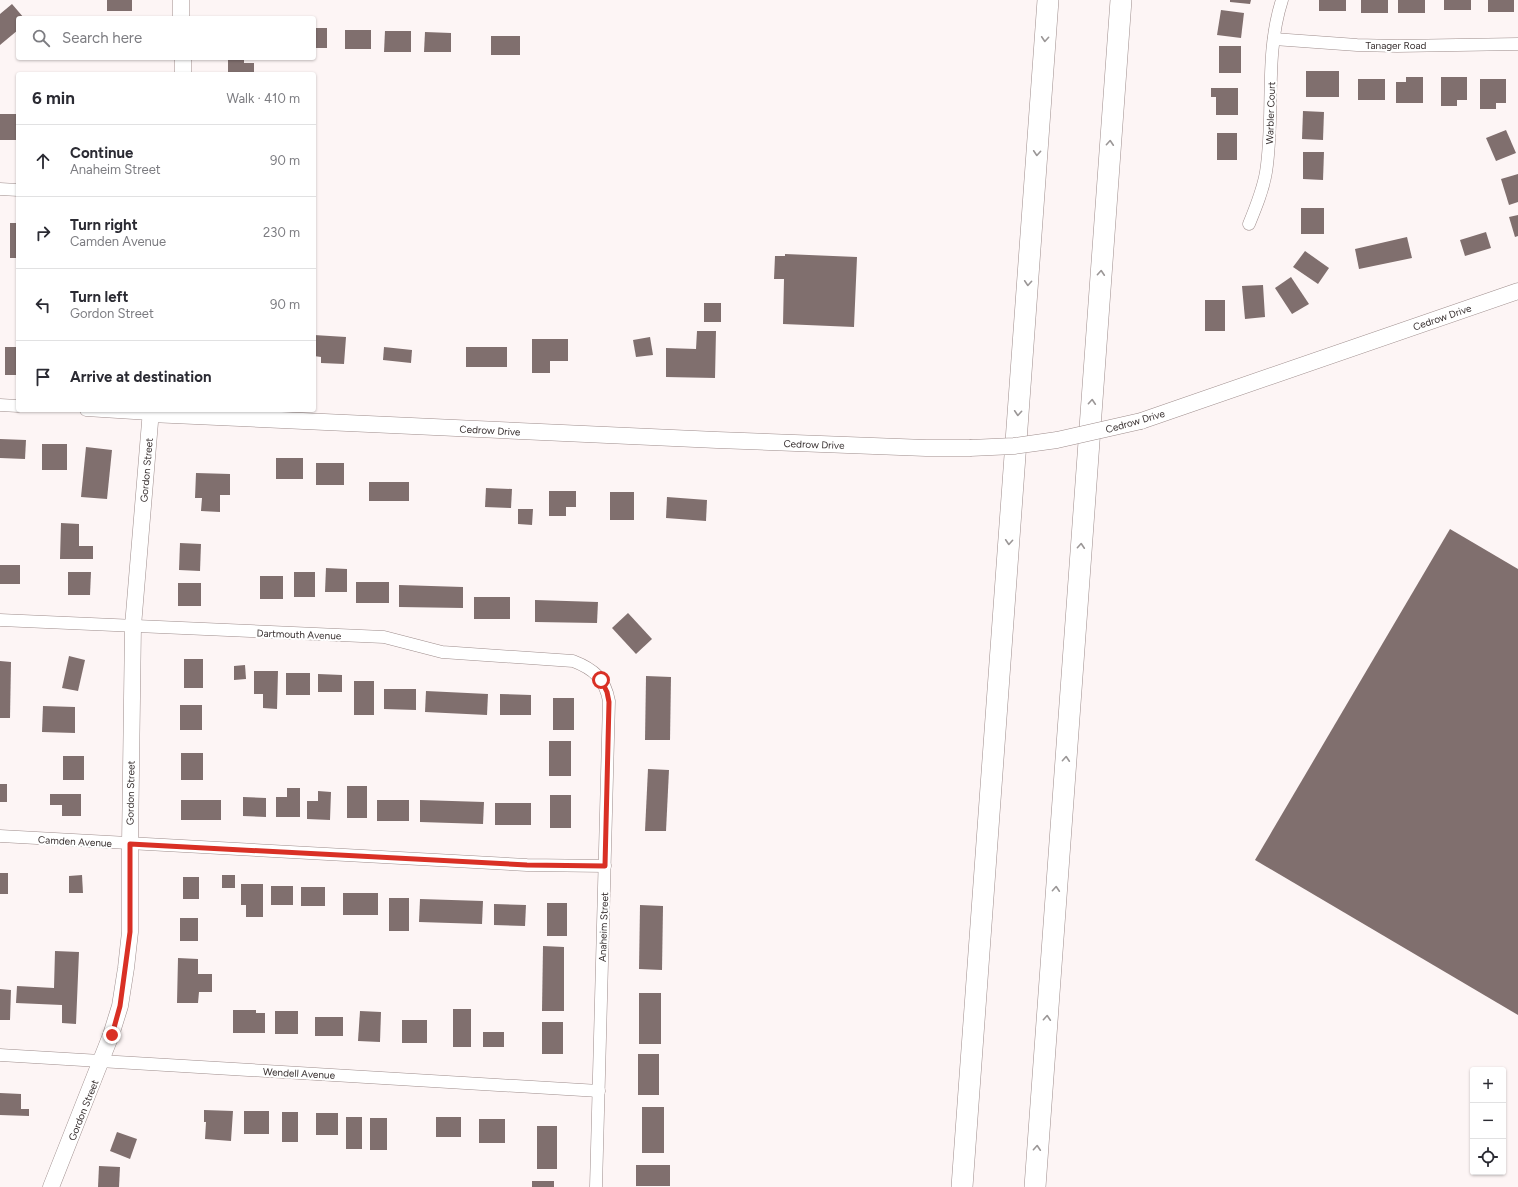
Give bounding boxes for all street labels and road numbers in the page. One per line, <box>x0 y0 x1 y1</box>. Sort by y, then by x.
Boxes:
street label: Tanager Road <box>1366 39 1427 52</box>
street label: Warbler Court <box>1263 81 1278 145</box>
street label: Cedrow Drive <box>1411 301 1474 334</box>
street label: Cedrow Drive <box>1104 407 1167 436</box>
street label: Cedrow Drive <box>459 422 521 439</box>
street label: Gordon Street <box>137 437 156 503</box>
street label: Cedrow Drive <box>783 437 845 452</box>
street label: Dartmouth Avenue <box>256 627 342 642</box>
street label: Gordon Street <box>123 760 138 825</box>
street label: Camden Avenue <box>38 833 113 850</box>
street label: Anaheim Street <box>596 892 611 962</box>
street label: Wendell Avenue <box>263 1065 336 1082</box>
street label: Gordon Street <box>65 1078 102 1143</box>

